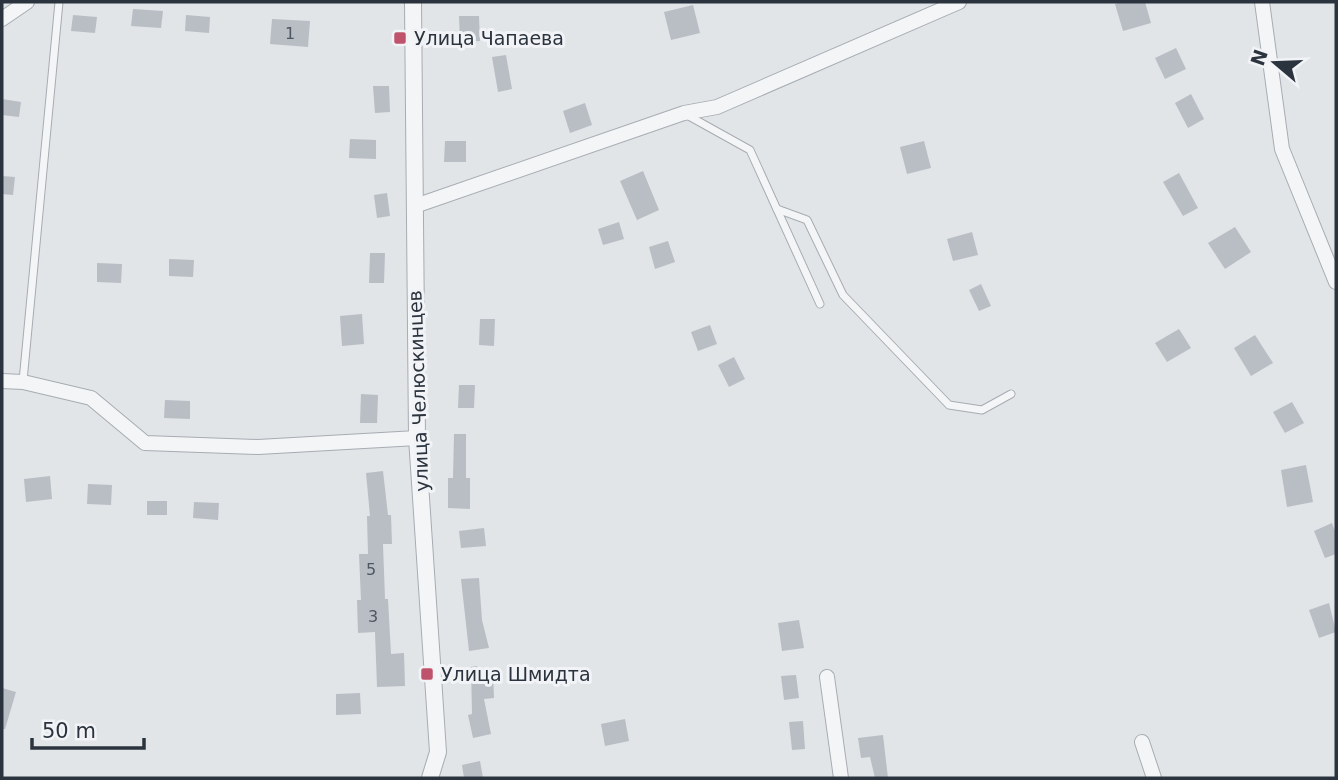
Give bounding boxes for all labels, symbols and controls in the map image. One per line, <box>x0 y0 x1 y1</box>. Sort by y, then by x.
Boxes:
house number: 1 <box>285 24 295 43</box>
place label: Улица Чапаева <box>414 27 564 49</box>
north arrow <box>1240 28 1310 98</box>
marker: Улица Чапаева <box>392 30 408 46</box>
text: N <box>1246 46 1272 69</box>
street label: улица Челюскинцев <box>403 290 433 492</box>
house number: 5 <box>366 560 376 579</box>
house number: 3 <box>368 607 378 626</box>
place label: Улица Шмидта <box>441 663 591 685</box>
marker: Улица Шмидта <box>419 666 435 682</box>
scale bar <box>32 706 144 750</box>
text: 50 m <box>42 719 96 743</box>

